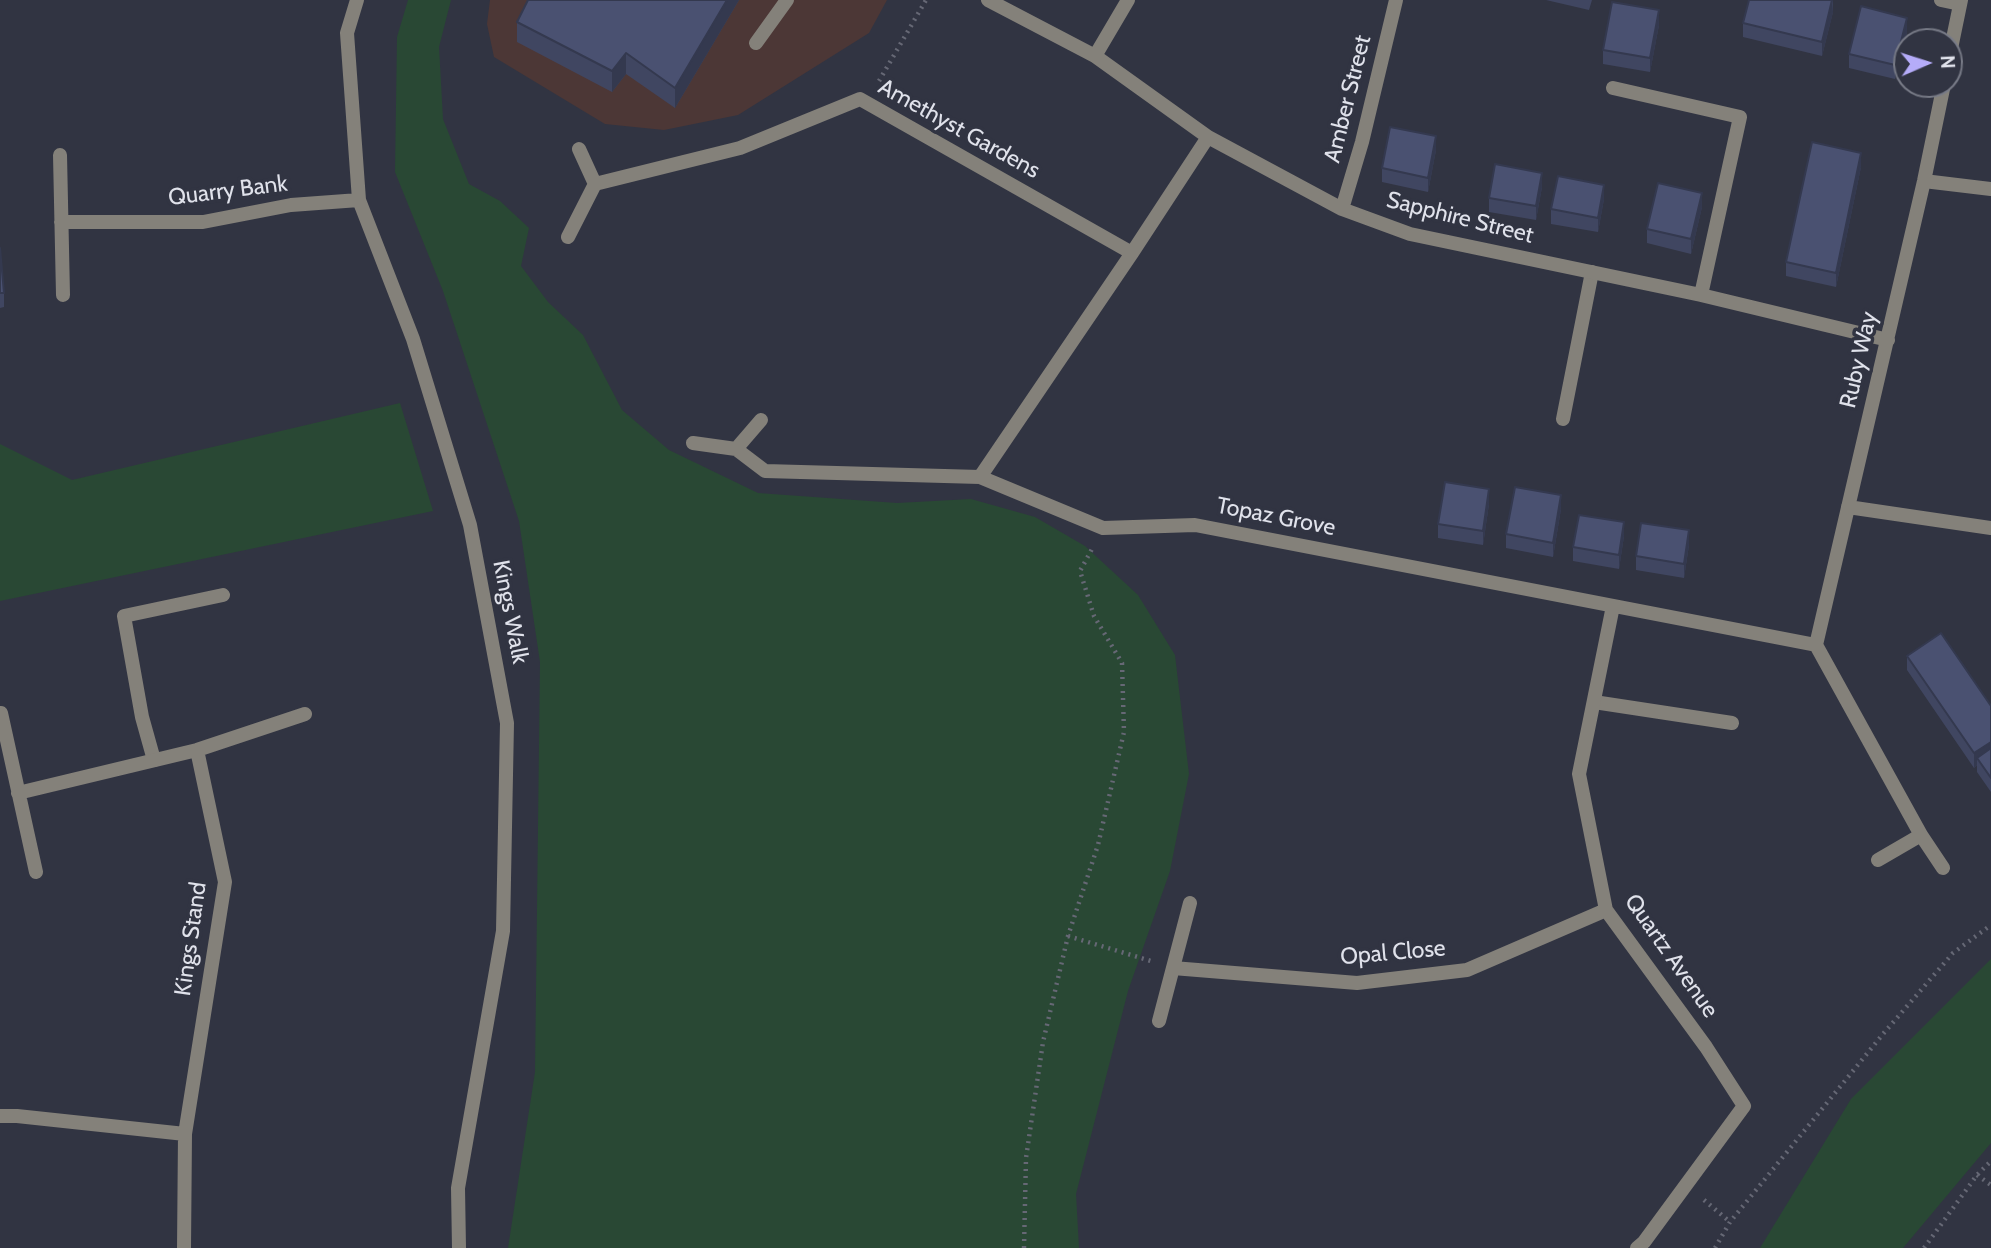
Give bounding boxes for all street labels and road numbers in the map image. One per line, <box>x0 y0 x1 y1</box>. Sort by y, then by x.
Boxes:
street label: Amber Street <box>1319 32 1377 166</box>
street label: Amethyst Gardens <box>873 73 1045 185</box>
street label: Quarry Bank <box>167 170 289 212</box>
street label: Sapphire Street <box>1384 186 1536 250</box>
street label: Ruby Way <box>1835 309 1883 411</box>
street label: Topaz Grove <box>1214 492 1338 542</box>
street label: Kings Walk <box>486 558 534 666</box>
street label: Kings Stand <box>169 880 213 998</box>
street label: Quartz Avenue <box>1618 889 1724 1023</box>
street label: Opal Close <box>1339 935 1447 971</box>

